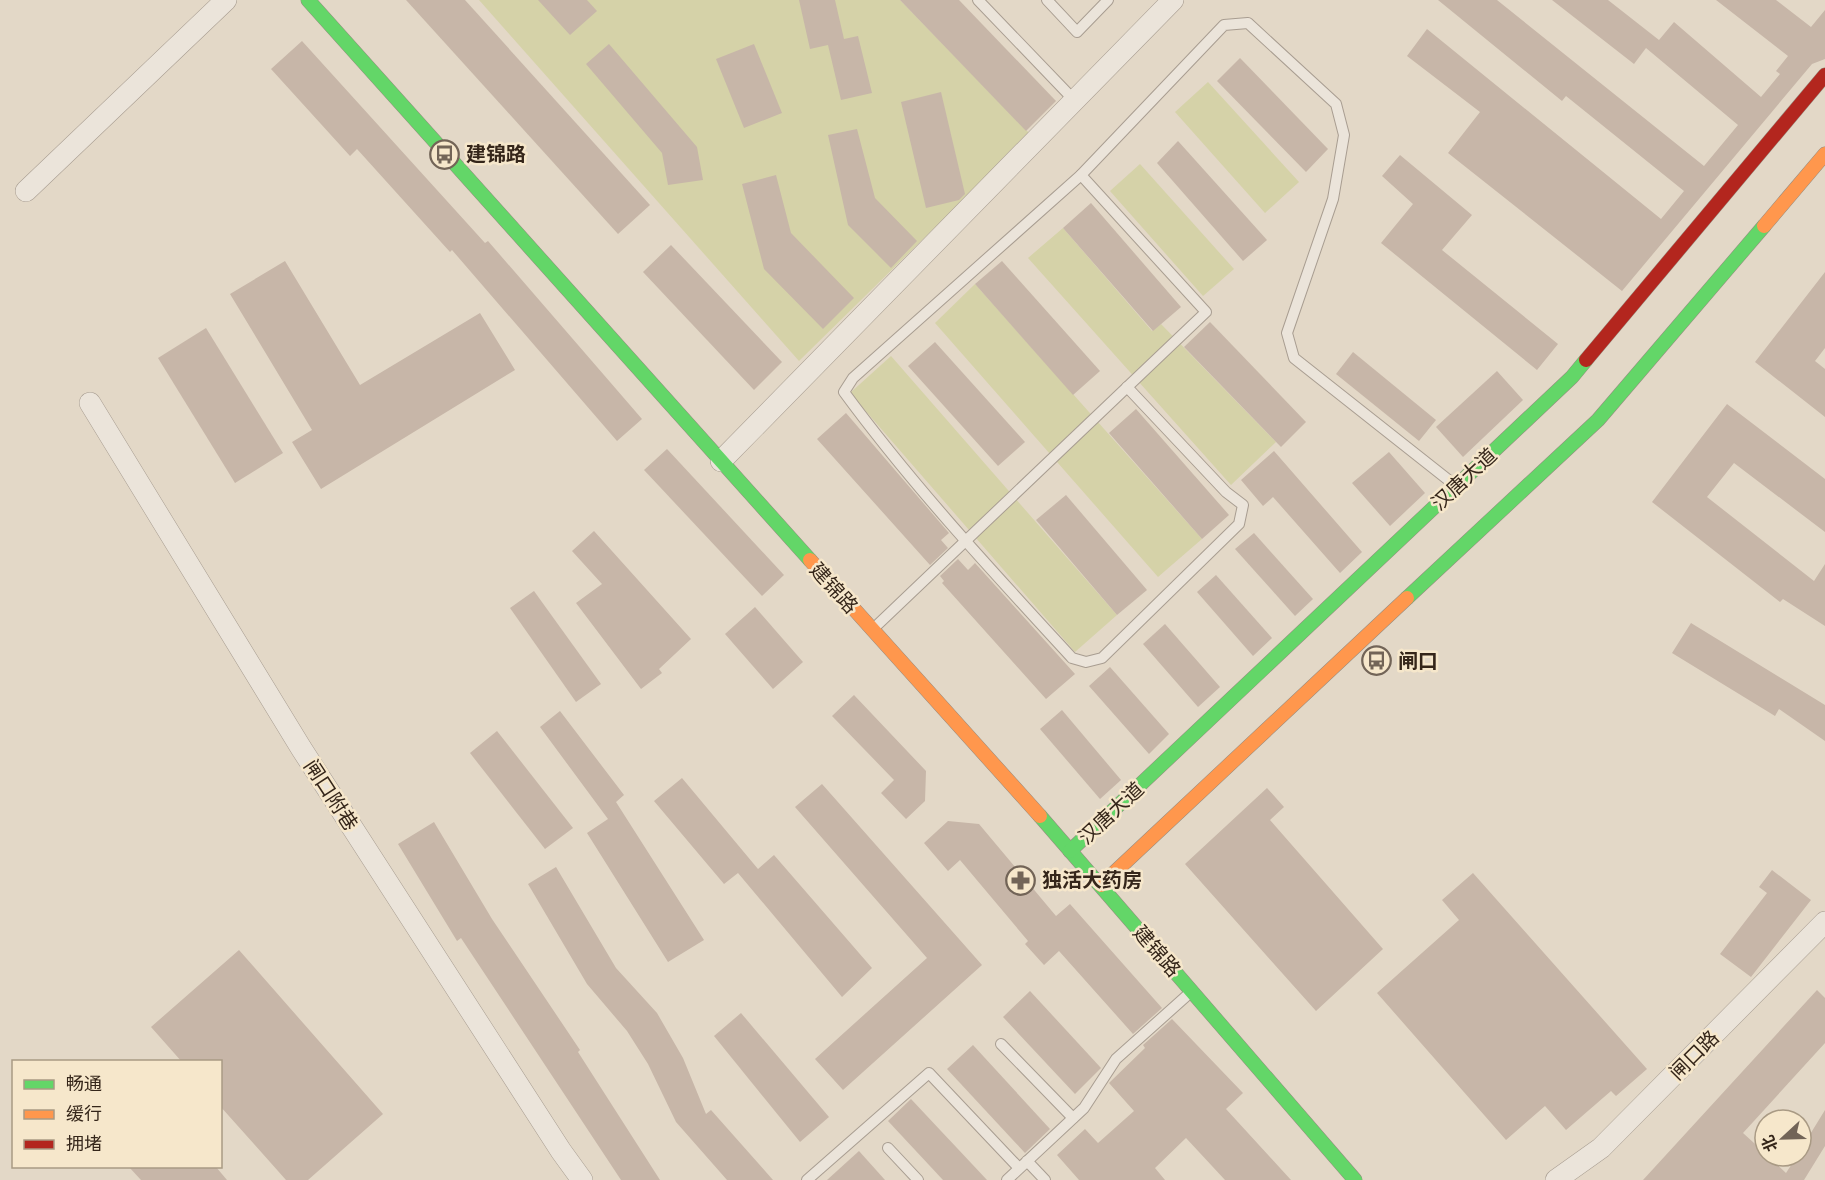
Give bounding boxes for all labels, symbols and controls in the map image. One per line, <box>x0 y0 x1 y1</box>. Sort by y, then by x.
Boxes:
bus stop icon: 建锦路 <box>429 138 461 170</box>
place label: 建锦路 <box>466 142 526 166</box>
street label: 汉唐大道 <box>1427 443 1501 515</box>
street label: 建锦路 <box>805 558 863 618</box>
bus stop icon: 闸口 <box>1361 645 1393 677</box>
place label: 闸口 <box>1398 649 1438 673</box>
street label: 闸口附巷 <box>299 755 363 835</box>
street label: 汉唐大道 <box>1074 777 1148 849</box>
pharmacy icon: 独活大药房 <box>1005 864 1037 896</box>
place label: 独活大药房 <box>1042 868 1142 892</box>
street label: 建锦路 <box>1128 920 1186 982</box>
street label: 闸口路 <box>1664 1025 1724 1085</box>
legend <box>12 1060 222 1168</box>
text: 畅通 <box>66 1073 102 1095</box>
text: 缓行 <box>66 1103 102 1125</box>
north arrow <box>1753 1108 1813 1168</box>
text: 北 <box>1757 1132 1781 1155</box>
text: 拥堵 <box>66 1133 102 1155</box>

